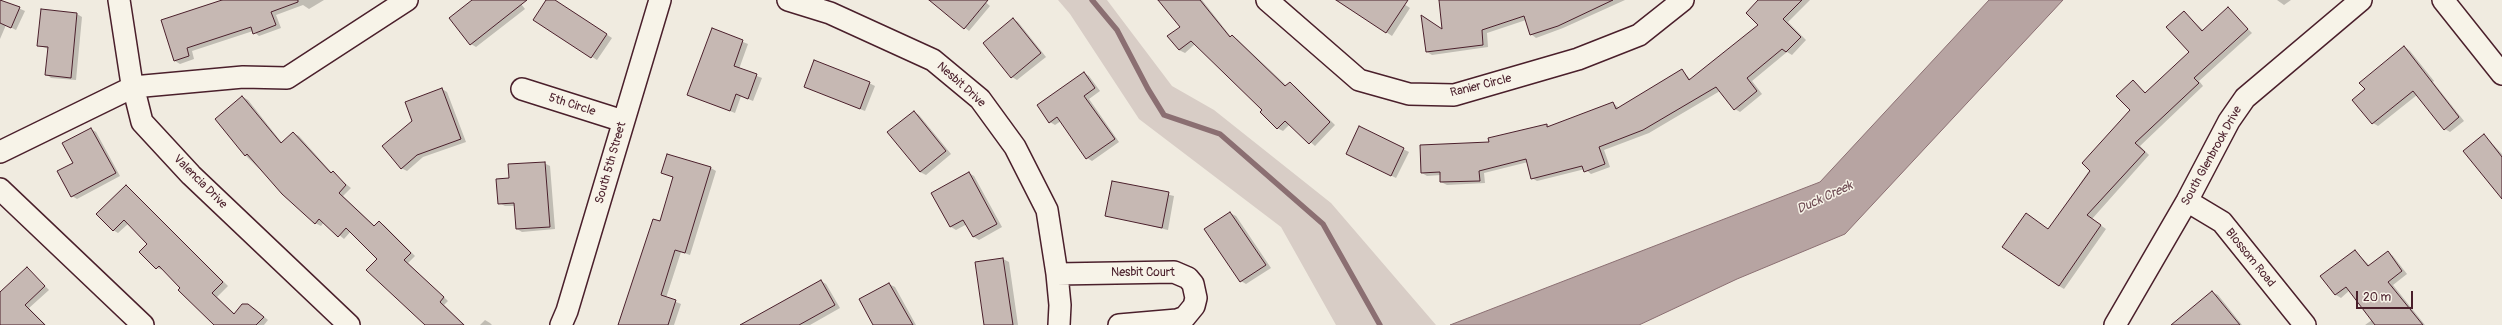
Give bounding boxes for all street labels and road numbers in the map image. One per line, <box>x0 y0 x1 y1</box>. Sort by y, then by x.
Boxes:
street label: Nesbit Drive <box>934 59 988 111</box>
street label: Ranier Circle <box>1449 71 1513 101</box>
street label: 5th Circle <box>547 91 597 119</box>
street label: South Glenbrook Drive <box>2179 104 2245 208</box>
street label: South 5th Street <box>592 120 630 206</box>
street label: Valencia Drive <box>170 152 230 212</box>
street label: Blossom Road <box>2222 226 2278 290</box>
street label: Nesbit Court <box>1111 266 1175 280</box>

